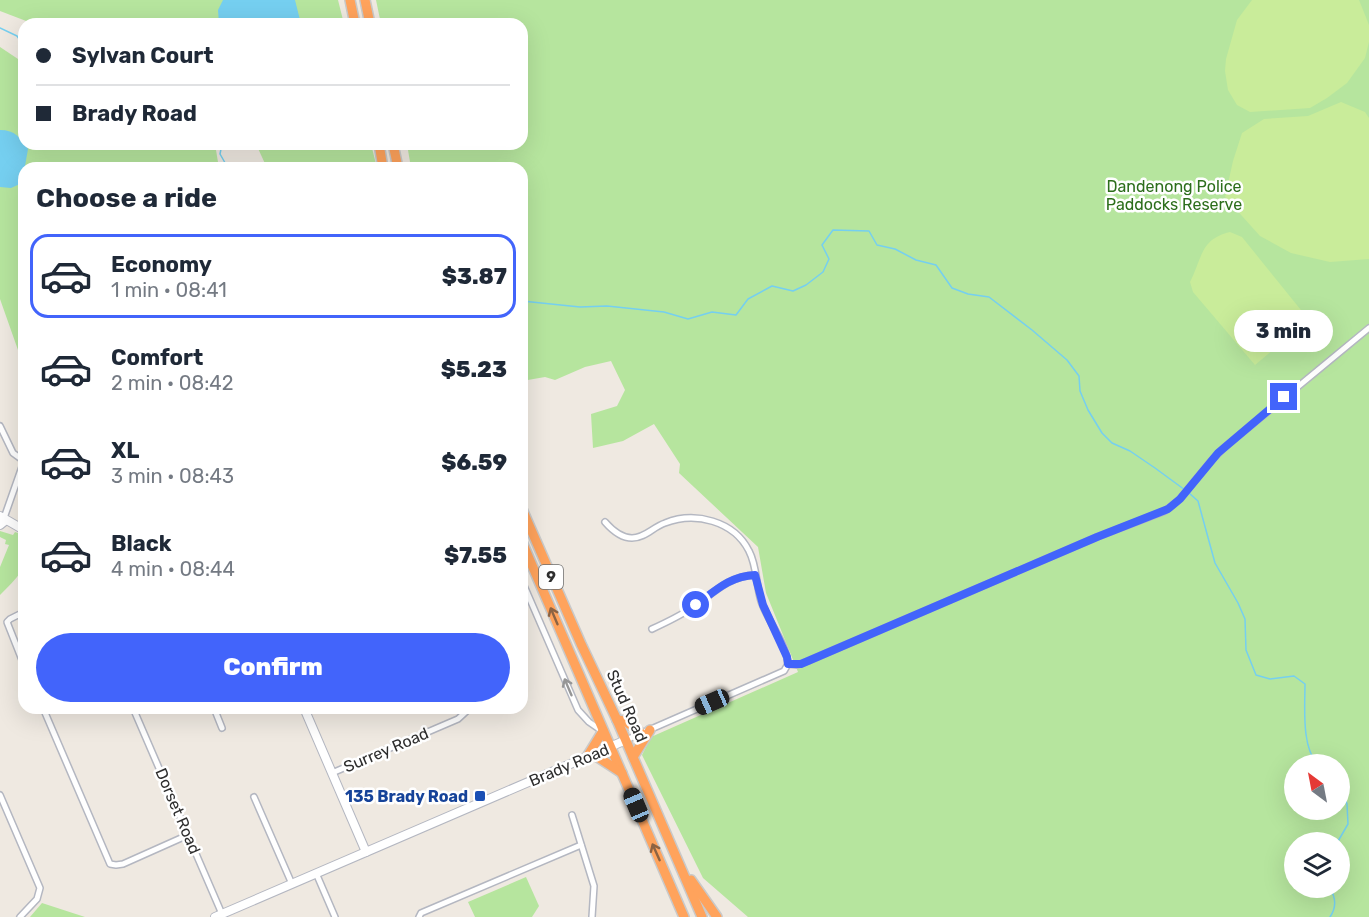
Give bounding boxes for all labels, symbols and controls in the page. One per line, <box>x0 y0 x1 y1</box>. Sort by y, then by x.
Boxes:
text: Sylvan Court <box>72 42 214 69</box>
text: Brady Road <box>72 100 197 127</box>
park label: Dandenong Police Paddocks Reserve <box>1106 177 1242 214</box>
text: Choose a ride <box>36 182 217 214</box>
icon: car <box>39 249 93 303</box>
text: Economy <box>111 251 212 278</box>
text: $3.87 <box>442 263 507 290</box>
text: 1 min · 08:41 <box>111 278 227 302</box>
callout: 3 min <box>1234 310 1334 352</box>
text: 3 min <box>1256 319 1311 343</box>
icon: car <box>39 342 93 396</box>
text: Comfort <box>111 344 203 371</box>
text: $5.23 <box>441 356 507 383</box>
text: 2 min · 08:42 <box>111 371 233 395</box>
route end <box>1270 383 1297 410</box>
icon: car <box>39 435 93 489</box>
text: XL <box>111 437 139 464</box>
text: $6.59 <box>441 449 507 476</box>
text: 3 min · 08:43 <box>111 464 234 488</box>
icon: car <box>39 528 93 582</box>
text: Black <box>111 530 172 557</box>
text: $7.55 <box>444 542 507 569</box>
text: 4 min · 08:44 <box>111 557 235 581</box>
road number: 9 <box>539 565 563 589</box>
route start <box>682 591 709 618</box>
one-way arrow <box>548 608 559 626</box>
button: Confirm <box>36 633 510 702</box>
street label: Stud Road <box>603 667 651 745</box>
one-way arrow <box>562 679 573 697</box>
car <box>692 686 732 718</box>
street label: Surrey Road <box>341 724 431 776</box>
street label: Brady Road <box>526 740 612 790</box>
north arrow <box>1284 754 1350 820</box>
map controls <box>1284 754 1350 898</box>
street label: Dorset Road <box>151 765 205 857</box>
car <box>621 785 651 825</box>
place label: 135 Brady Road <box>345 787 468 806</box>
marker: 135 Brady Road <box>473 789 487 803</box>
button: layers <box>1284 832 1350 898</box>
one-way arrow <box>650 844 661 862</box>

